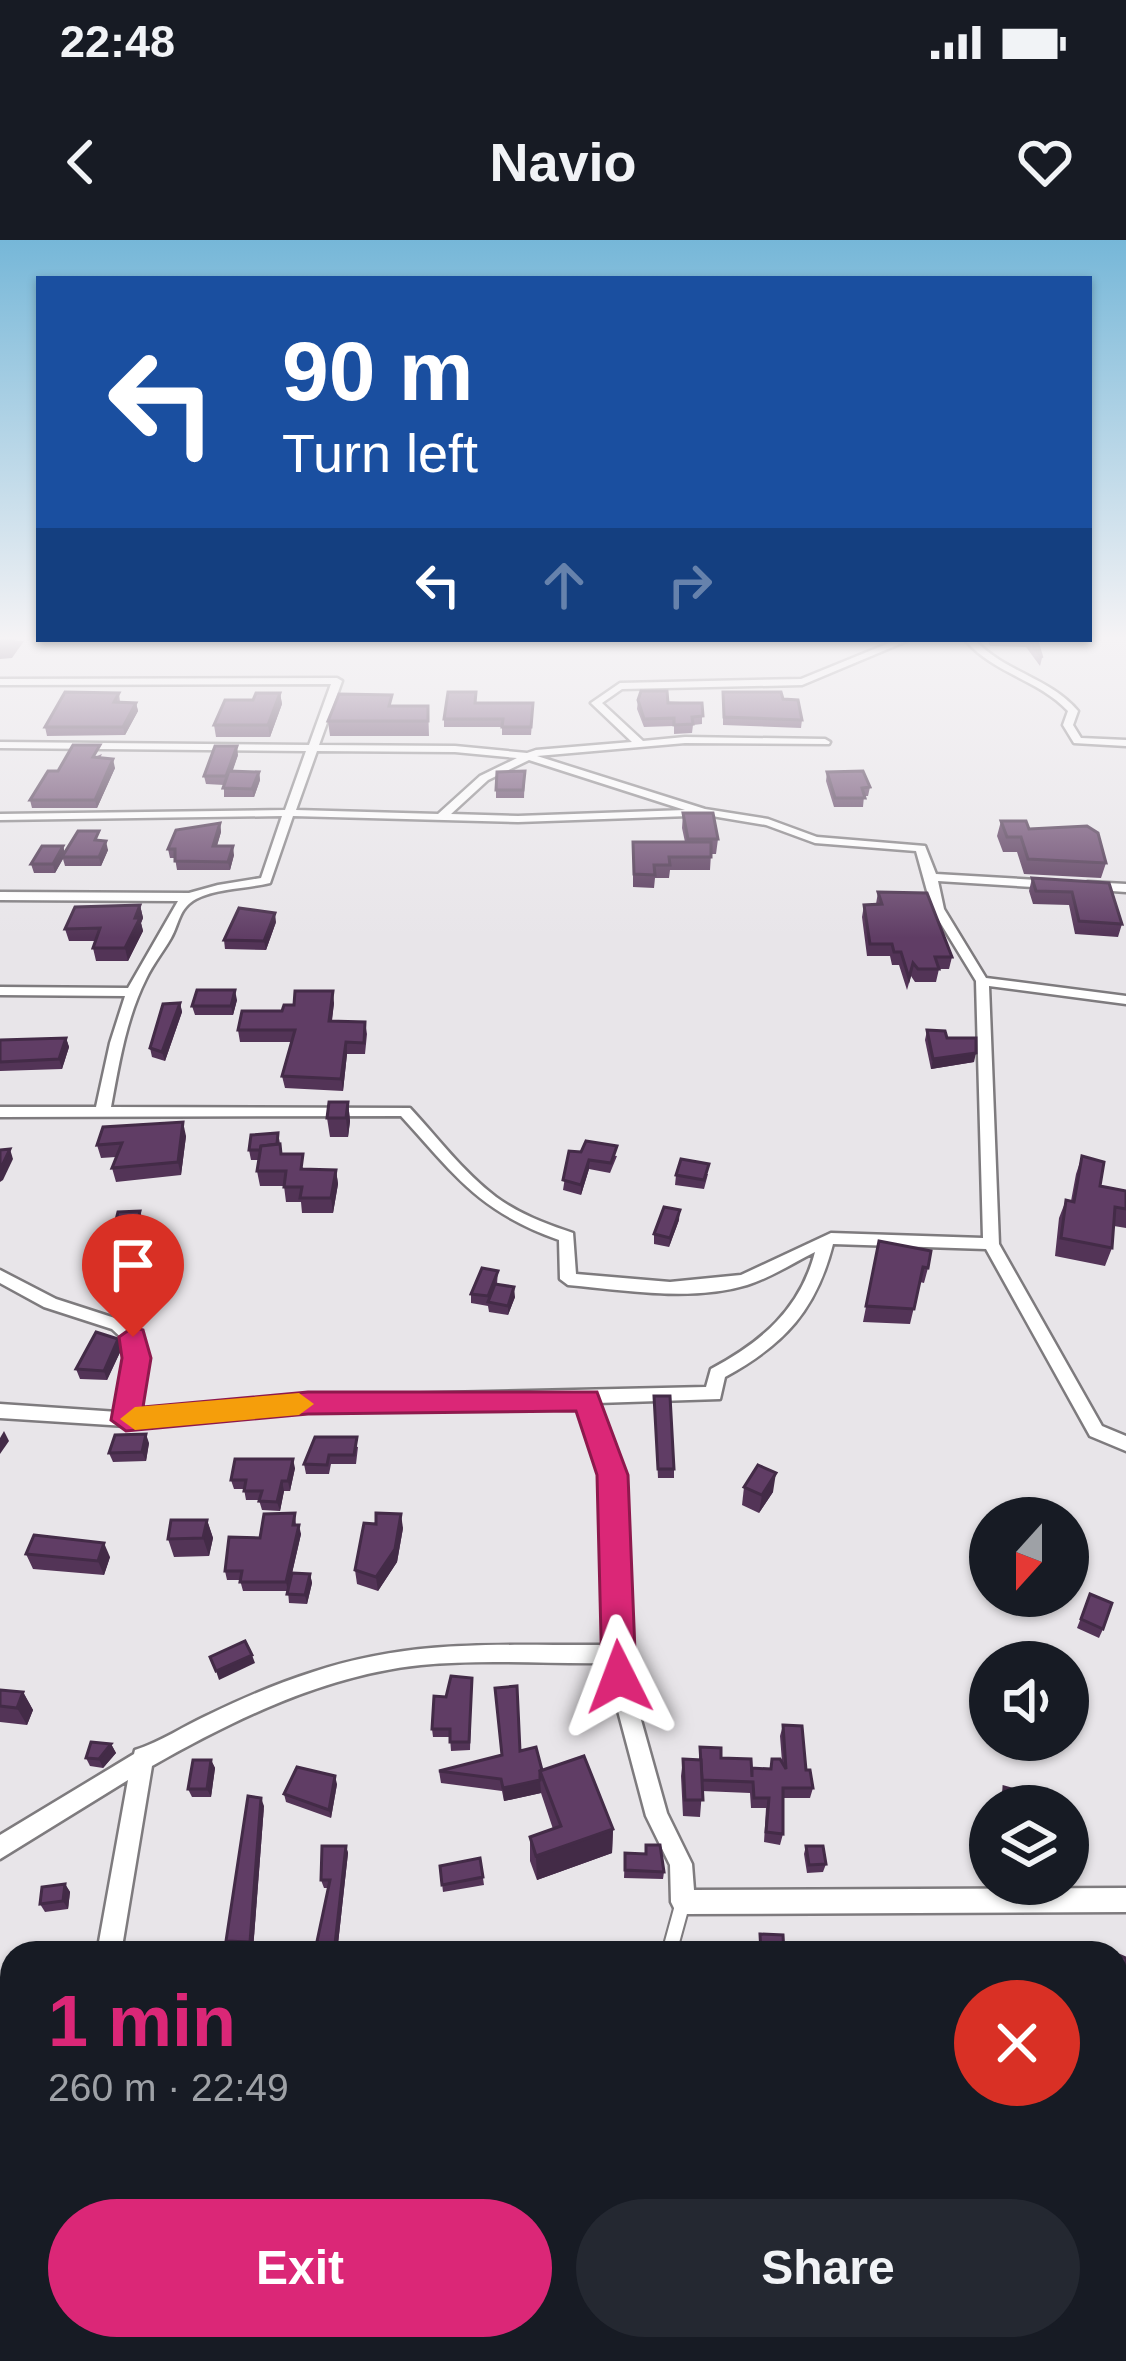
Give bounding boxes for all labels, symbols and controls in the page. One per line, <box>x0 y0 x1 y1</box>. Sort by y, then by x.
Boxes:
text: 22:48 <box>60 16 175 67</box>
icon: back <box>48 129 114 195</box>
icon: heart <box>1012 129 1078 195</box>
text: Navio <box>489 132 637 192</box>
icon: left <box>84 324 240 480</box>
text: 90 m <box>282 324 473 418</box>
text: Turn left <box>282 423 478 483</box>
icon: left <box>405 552 471 618</box>
icon: ahead <box>531 552 597 618</box>
icon: right <box>657 552 723 618</box>
pin <box>82 1214 184 1337</box>
icon: arrive <box>100 1232 166 1298</box>
north arrow <box>969 1497 1089 1617</box>
map controls <box>969 1497 1089 1905</box>
position arrow <box>556 1614 682 1740</box>
button: sound <box>969 1641 1089 1761</box>
button: layers <box>969 1785 1089 1905</box>
button: close <box>954 1980 1080 2106</box>
text: 1 min <box>48 1981 236 2061</box>
text: 260 m · 22:49 <box>48 2066 289 2109</box>
button: Exit <box>48 2199 552 2337</box>
button: Share <box>576 2199 1080 2337</box>

